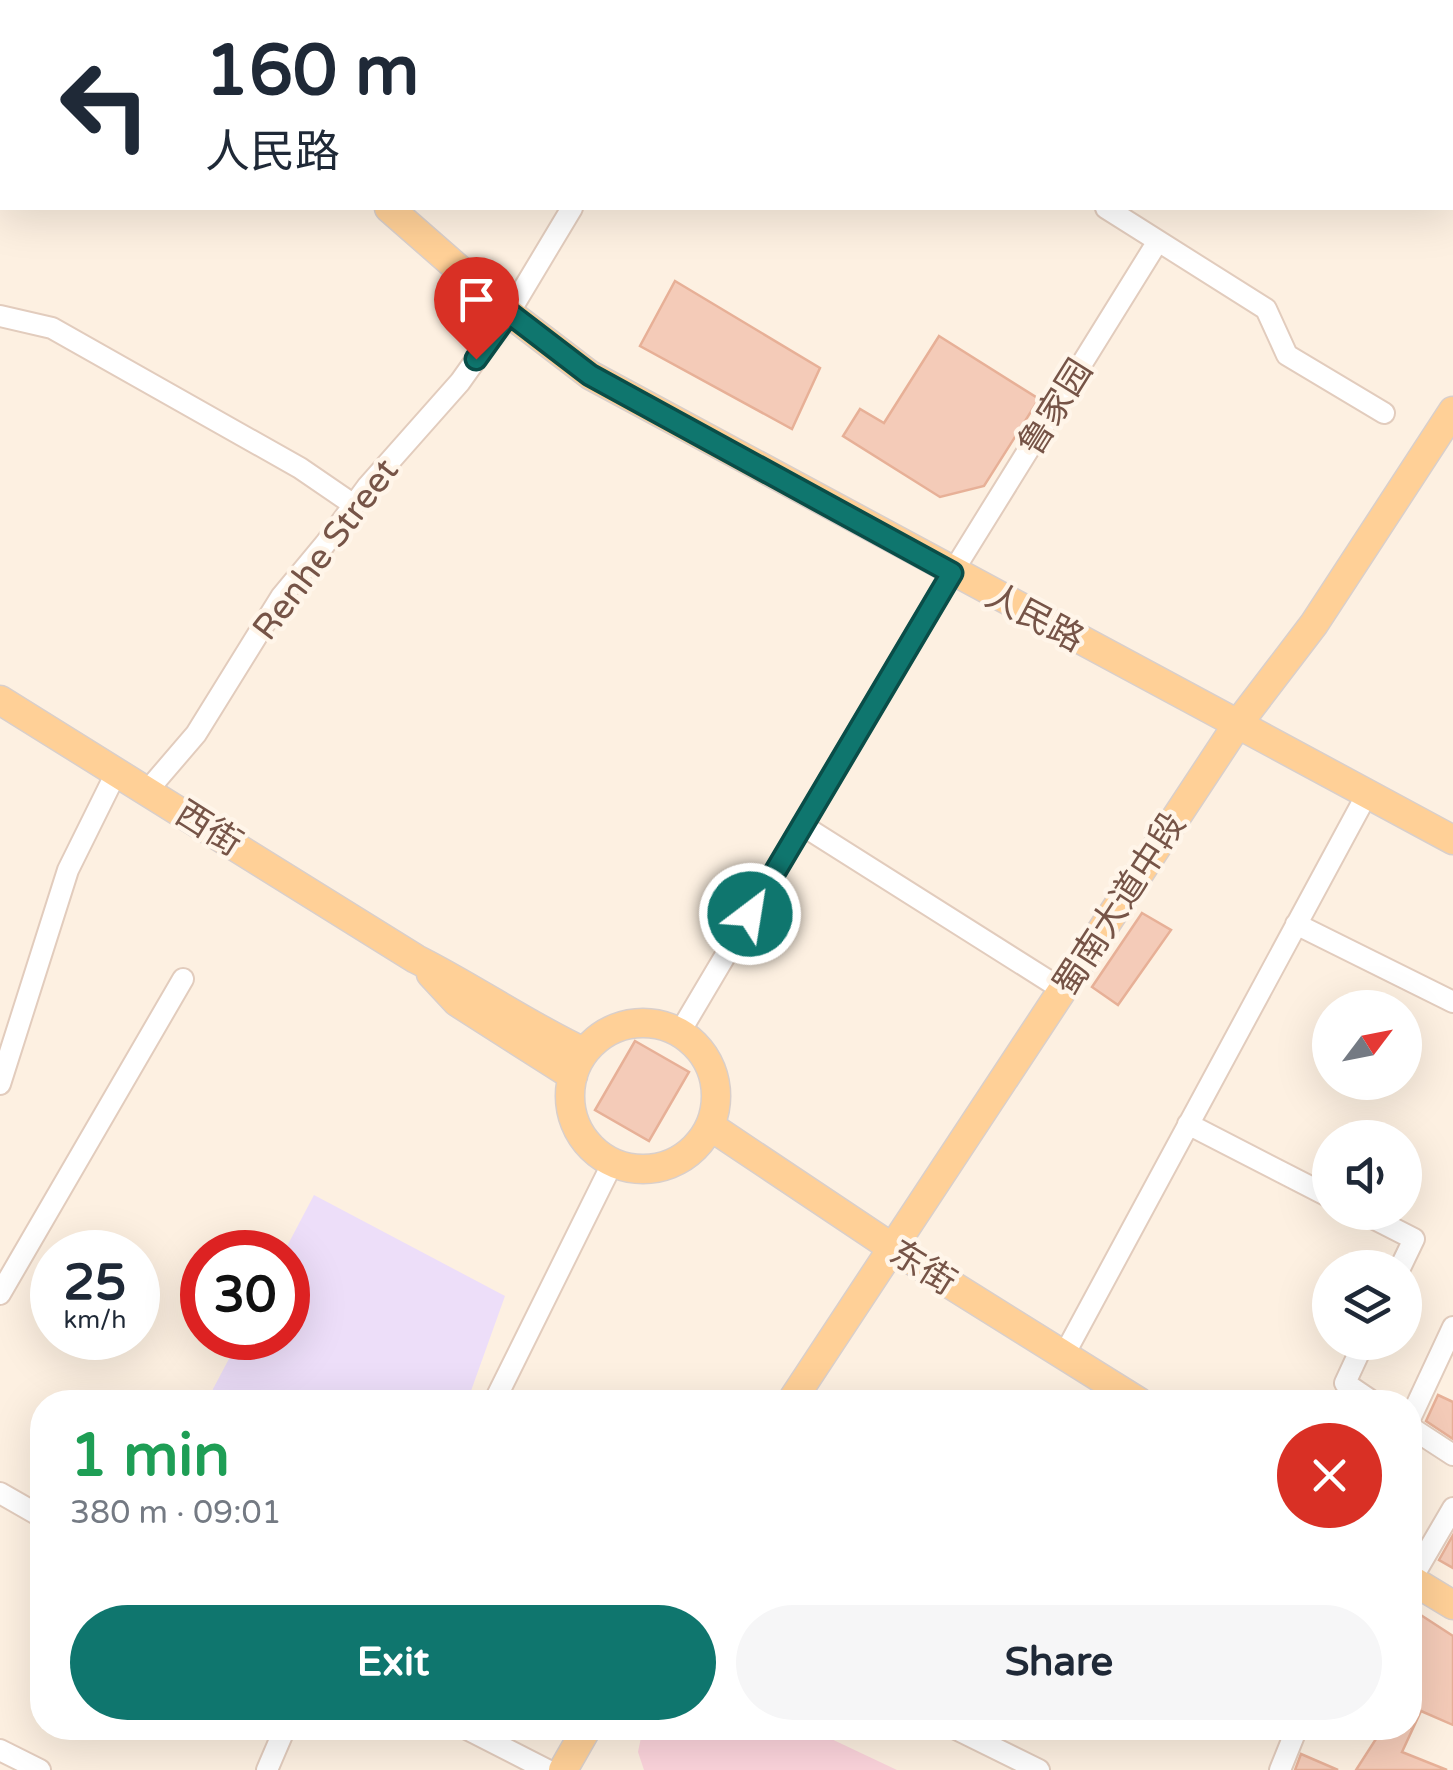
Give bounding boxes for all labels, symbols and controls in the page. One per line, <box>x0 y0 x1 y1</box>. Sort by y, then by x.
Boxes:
text: 160 m <box>205 30 419 114</box>
icon: left <box>40 40 170 170</box>
text: 人民路 <box>205 126 340 180</box>
pin <box>434 257 519 360</box>
icon: arrive <box>449 272 504 327</box>
street label: 鲁家园 <box>1010 352 1101 463</box>
street label: Renhe Street <box>244 451 408 649</box>
street label: 人民路 <box>978 575 1091 661</box>
street label: 西街 <box>168 792 249 865</box>
street label: 蜀南大道中段 <box>1045 805 1195 1004</box>
position arrow <box>698 862 802 966</box>
north arrow <box>1312 990 1422 1100</box>
map controls <box>1312 990 1422 1360</box>
button: sound <box>1312 1120 1422 1230</box>
speed limit sign: 30 <box>180 1230 310 1360</box>
street label: 东街 <box>882 1231 963 1304</box>
button: layers <box>1312 1250 1422 1360</box>
text: 25 <box>64 1253 126 1313</box>
text: km/h <box>64 1305 126 1335</box>
text: 1 min <box>70 1420 230 1492</box>
button: close <box>1277 1423 1382 1528</box>
text: 380 m · 09:01 <box>70 1494 282 1532</box>
button: Exit <box>70 1605 716 1720</box>
button: Share <box>736 1605 1382 1720</box>

